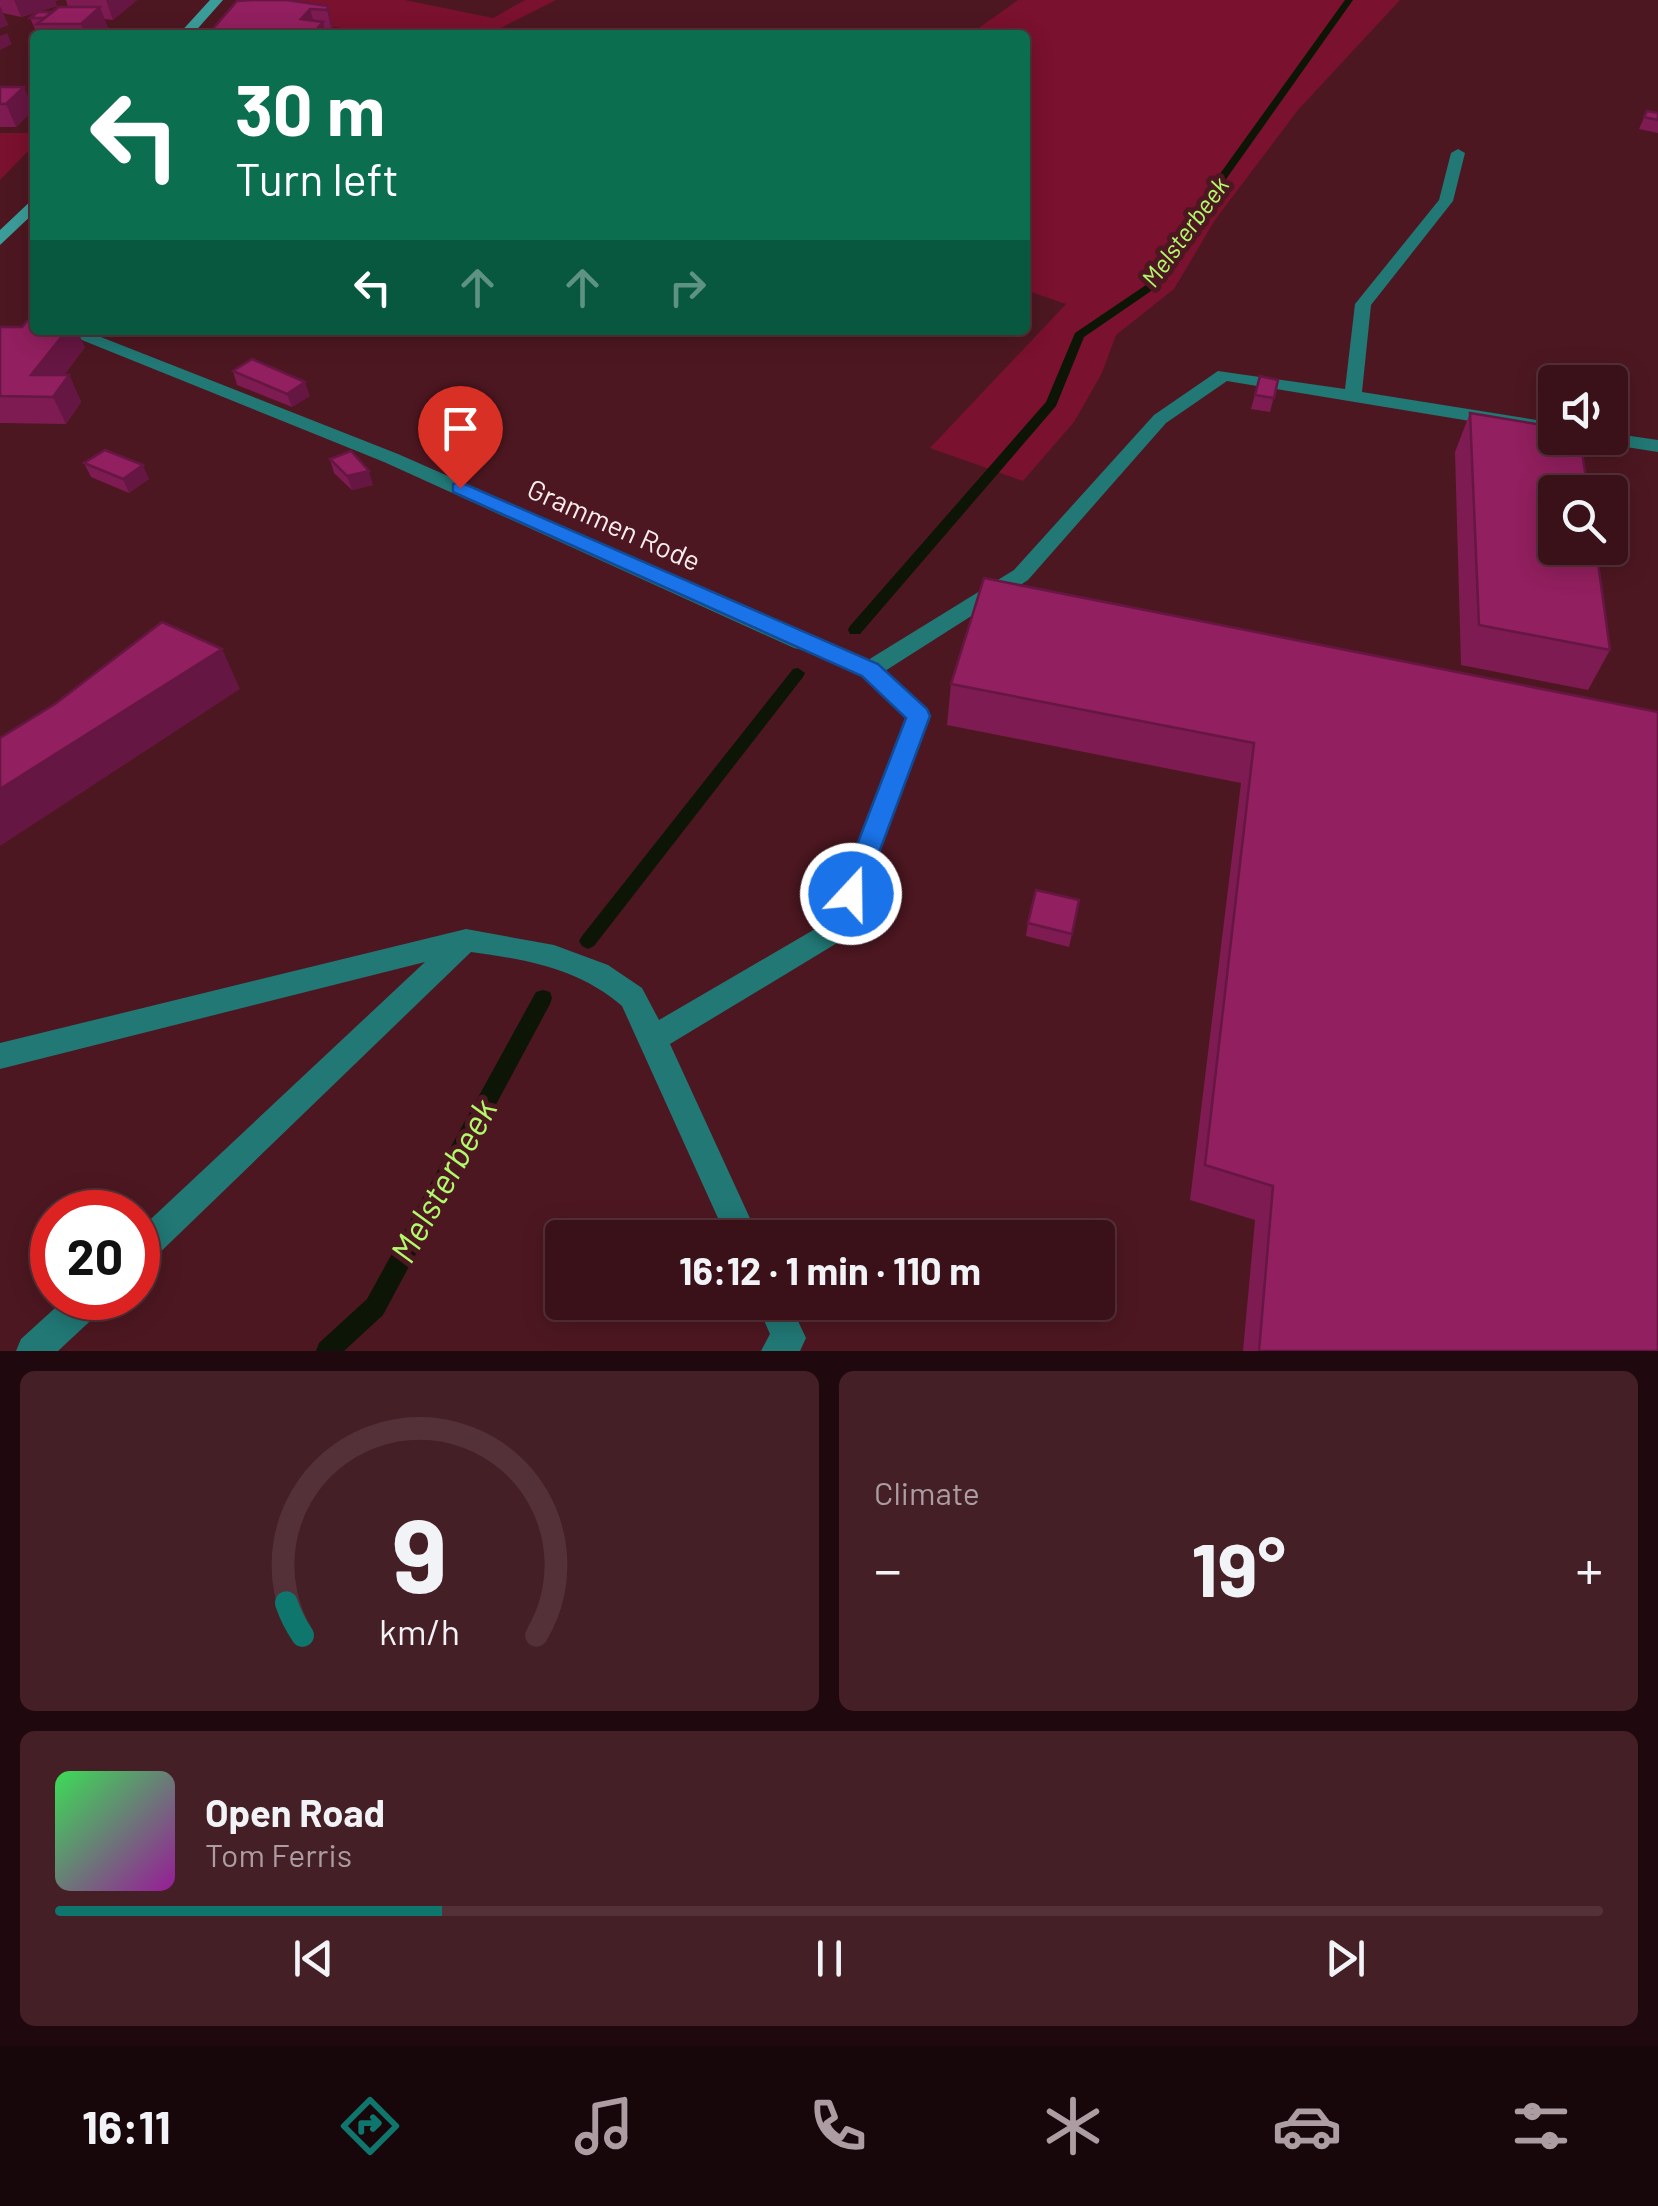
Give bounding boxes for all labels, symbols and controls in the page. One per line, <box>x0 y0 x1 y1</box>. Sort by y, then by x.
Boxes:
text: 30 m <box>235 66 385 150</box>
icon: left <box>70 70 200 200</box>
text: Turn left <box>235 151 399 205</box>
water label: Melsterbeek <box>1134 171 1234 292</box>
icon: left <box>345 260 400 315</box>
icon: ahead <box>450 260 505 315</box>
icon: ahead <box>555 260 610 315</box>
icon: right <box>660 260 715 315</box>
map controls <box>1538 365 1628 565</box>
button: sound <box>1538 365 1628 455</box>
pin <box>418 386 503 489</box>
icon: arrive <box>433 401 488 456</box>
street label: Grammen Rode <box>523 471 706 577</box>
button: search <box>1538 475 1628 565</box>
position arrow <box>799 842 903 946</box>
water label: Melsterbeek <box>380 1091 504 1269</box>
speed limit sign: 20 <box>30 1190 160 1320</box>
text: 16:12 · 1 min · 110 m <box>679 1247 981 1293</box>
text: Climate <box>874 1473 980 1511</box>
text: 9 <box>392 1489 447 1614</box>
text: 19° <box>1191 1522 1286 1612</box>
text: − <box>874 1535 902 1601</box>
text: + <box>1575 1535 1603 1601</box>
text: km/h <box>379 1609 460 1652</box>
text: Open Road <box>205 1789 385 1835</box>
text: Tom Ferris <box>205 1835 352 1873</box>
icon: previous <box>286 1931 341 1986</box>
icon: pause <box>802 1931 857 1986</box>
icon: next <box>1318 1931 1373 1986</box>
icon: directions <box>335 2091 405 2161</box>
icon: music <box>569 2091 639 2161</box>
icon: phone <box>803 2091 873 2161</box>
icon: climate <box>1038 2091 1108 2161</box>
icon: car <box>1272 2091 1342 2161</box>
icon: filters <box>1506 2091 1576 2161</box>
text: 16:11 <box>82 2099 171 2153</box>

